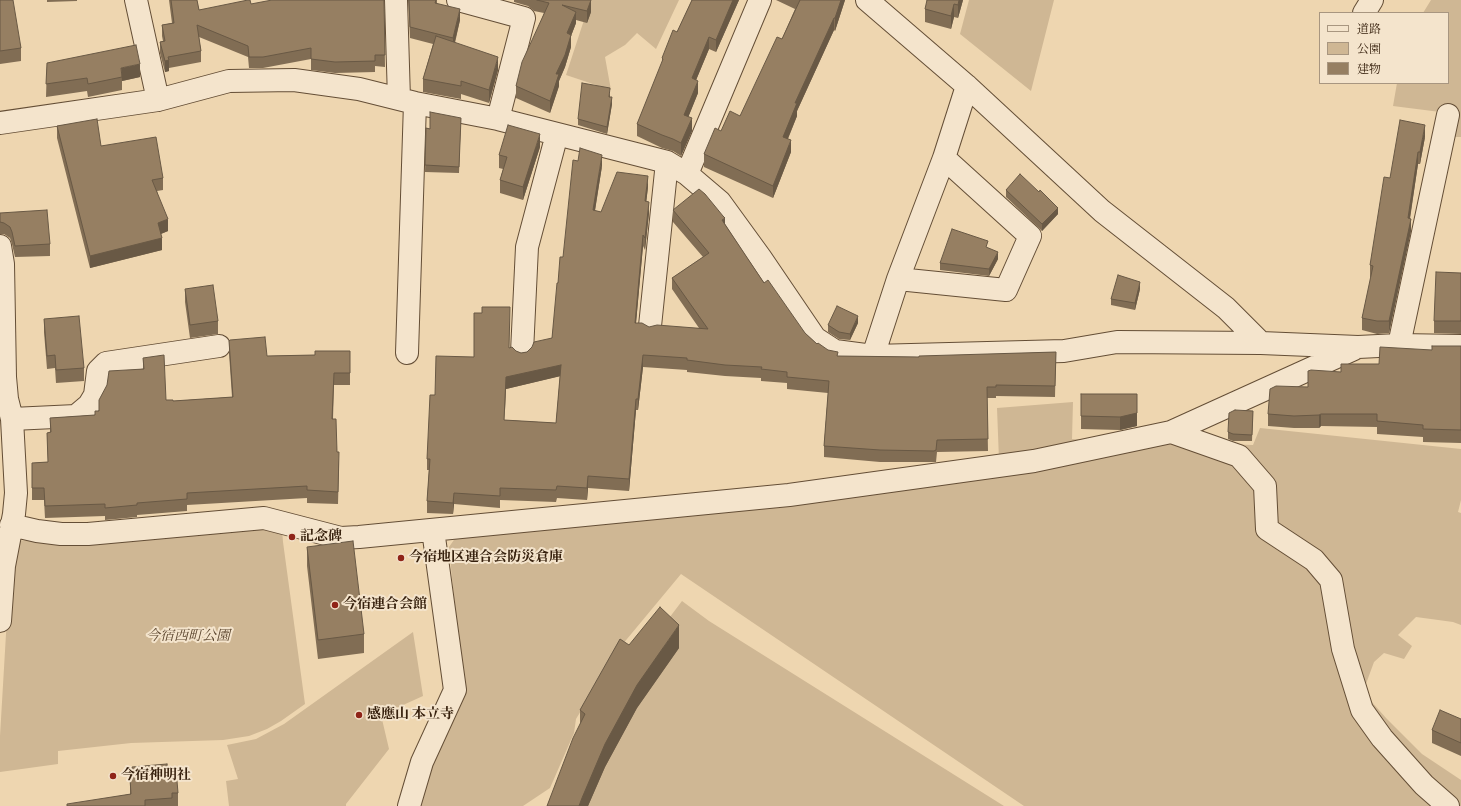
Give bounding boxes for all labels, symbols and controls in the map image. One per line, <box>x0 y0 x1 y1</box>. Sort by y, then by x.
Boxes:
legend <box>1319 12 1449 84</box>
text: 道路 <box>1357 22 1381 37</box>
text: 公園 <box>1357 42 1381 57</box>
text: 建物 <box>1357 62 1381 77</box>
place label: 記念碑 <box>300 529 342 545</box>
marker: 記念碑 <box>287 532 297 542</box>
place label: 今宿地区連合会防災倉庫 <box>409 550 563 566</box>
marker: 今宿地区連合会防災倉庫 <box>396 553 406 563</box>
place label: 今宿連合会館 <box>343 597 427 613</box>
marker: 今宿連合会館 <box>330 600 340 610</box>
park label: 今宿西町公園 <box>146 629 230 645</box>
place label: 感應山 本立寺 <box>367 707 454 723</box>
marker: 感應山 本立寺 <box>354 710 364 720</box>
place label: 今宿神明社 <box>121 768 191 784</box>
marker: 今宿神明社 <box>108 771 118 781</box>

